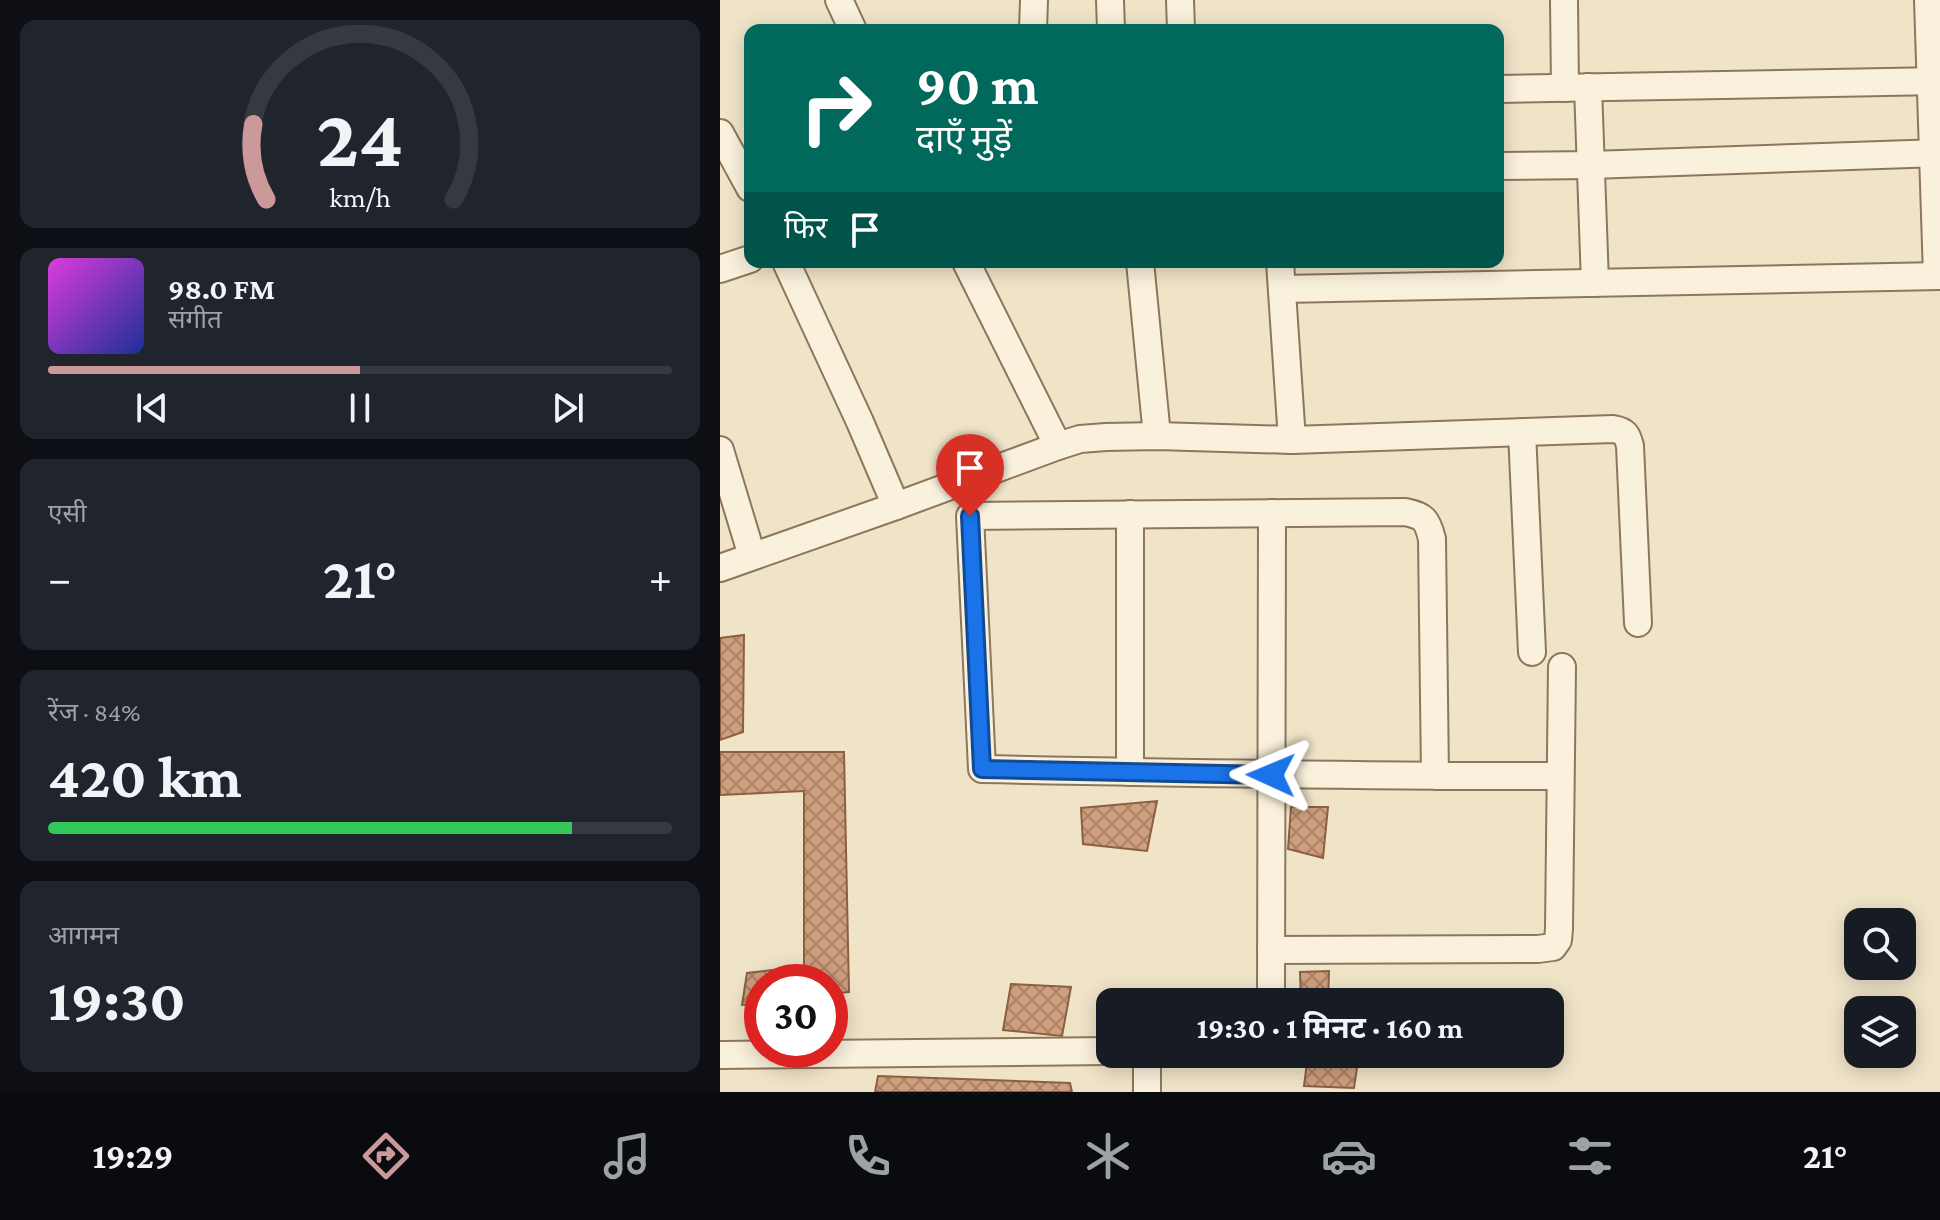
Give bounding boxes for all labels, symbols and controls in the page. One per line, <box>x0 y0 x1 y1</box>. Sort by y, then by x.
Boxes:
text: 90 m <box>916 54 1039 116</box>
icon: right <box>784 56 888 160</box>
text: 24 <box>316 91 404 184</box>
text: दाएँ मुड़ें <box>916 119 1012 159</box>
text: km/h <box>329 181 391 213</box>
icon: arrive <box>843 208 887 252</box>
text: फिर <box>784 211 827 244</box>
text: 98.0 FM <box>168 272 275 305</box>
text: संगीत <box>168 305 222 334</box>
icon: previous <box>130 386 174 430</box>
icon: pause <box>338 386 382 430</box>
icon: next <box>546 386 590 430</box>
pin <box>936 434 1004 516</box>
icon: arrive <box>948 446 992 490</box>
text: एसी <box>48 499 87 528</box>
text: 21° <box>323 544 397 611</box>
text: − <box>48 554 71 602</box>
text: + <box>649 554 672 602</box>
text: रेंज · 84% <box>48 698 140 727</box>
position arrow <box>1229 733 1313 817</box>
text: 420 km <box>48 743 242 810</box>
map controls <box>1844 908 1916 1068</box>
button: search <box>1844 908 1916 980</box>
text: आगमन <box>48 921 119 950</box>
speed limit sign: 30 <box>744 964 848 1068</box>
text: 19:30 <box>48 966 186 1033</box>
button: layers <box>1844 996 1916 1068</box>
text: 19:30 · 1 मिनट · 160 m <box>1197 1011 1463 1044</box>
icon: directions <box>358 1128 414 1184</box>
icon: music <box>599 1128 655 1184</box>
icon: phone <box>840 1128 896 1184</box>
icon: climate <box>1080 1128 1136 1184</box>
icon: car <box>1321 1128 1377 1184</box>
icon: filters <box>1562 1128 1618 1184</box>
text: 19:29 <box>92 1136 173 1176</box>
text: 21° <box>1803 1136 1848 1176</box>

